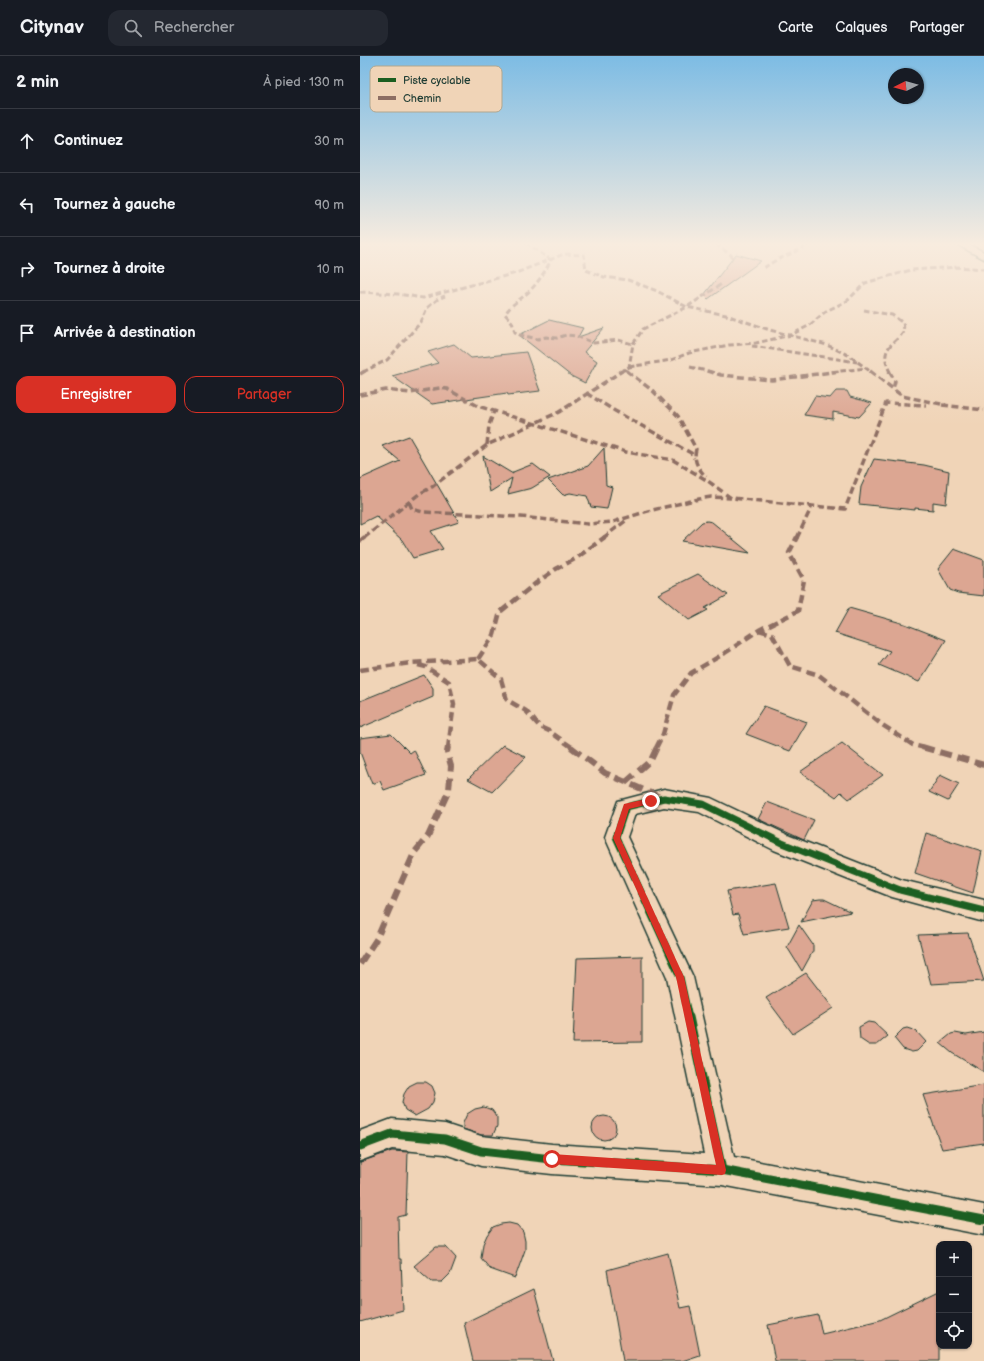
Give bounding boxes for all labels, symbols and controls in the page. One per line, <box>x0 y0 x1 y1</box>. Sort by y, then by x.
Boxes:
search box <box>108 10 388 46</box>
text: Citynav <box>20 16 84 39</box>
icon: search <box>122 17 144 39</box>
text: Rechercher <box>154 18 234 37</box>
text: Carte <box>778 19 813 36</box>
text: Calques <box>835 19 887 36</box>
text: Partager <box>909 19 964 36</box>
legend <box>370 66 502 112</box>
north arrow <box>888 68 924 104</box>
text: 2 min <box>16 72 59 92</box>
text: À pied · 130 m <box>263 74 344 90</box>
text: Piste cyclable <box>403 74 471 87</box>
text: Chemin <box>403 92 441 105</box>
icon: ahead <box>16 130 38 152</box>
text: Continuez <box>54 131 123 150</box>
text: 30 m <box>314 133 344 149</box>
icon: left <box>16 194 38 216</box>
text: Tournez à gauche <box>54 195 175 214</box>
text: 90 m <box>315 197 344 213</box>
icon: right <box>16 258 38 280</box>
text: Tournez à droite <box>54 259 165 278</box>
text: 10 m <box>317 261 344 277</box>
icon: arrive <box>16 322 38 344</box>
text: Arrivée à destination <box>54 323 196 342</box>
button: Enregistrer <box>16 376 176 413</box>
button: Partager <box>184 376 344 413</box>
route end <box>642 792 660 810</box>
route start <box>543 1150 561 1168</box>
map controls <box>936 1241 972 1349</box>
button: + <box>936 1241 972 1277</box>
button: − <box>936 1277 972 1313</box>
button: locate <box>936 1313 972 1349</box>

